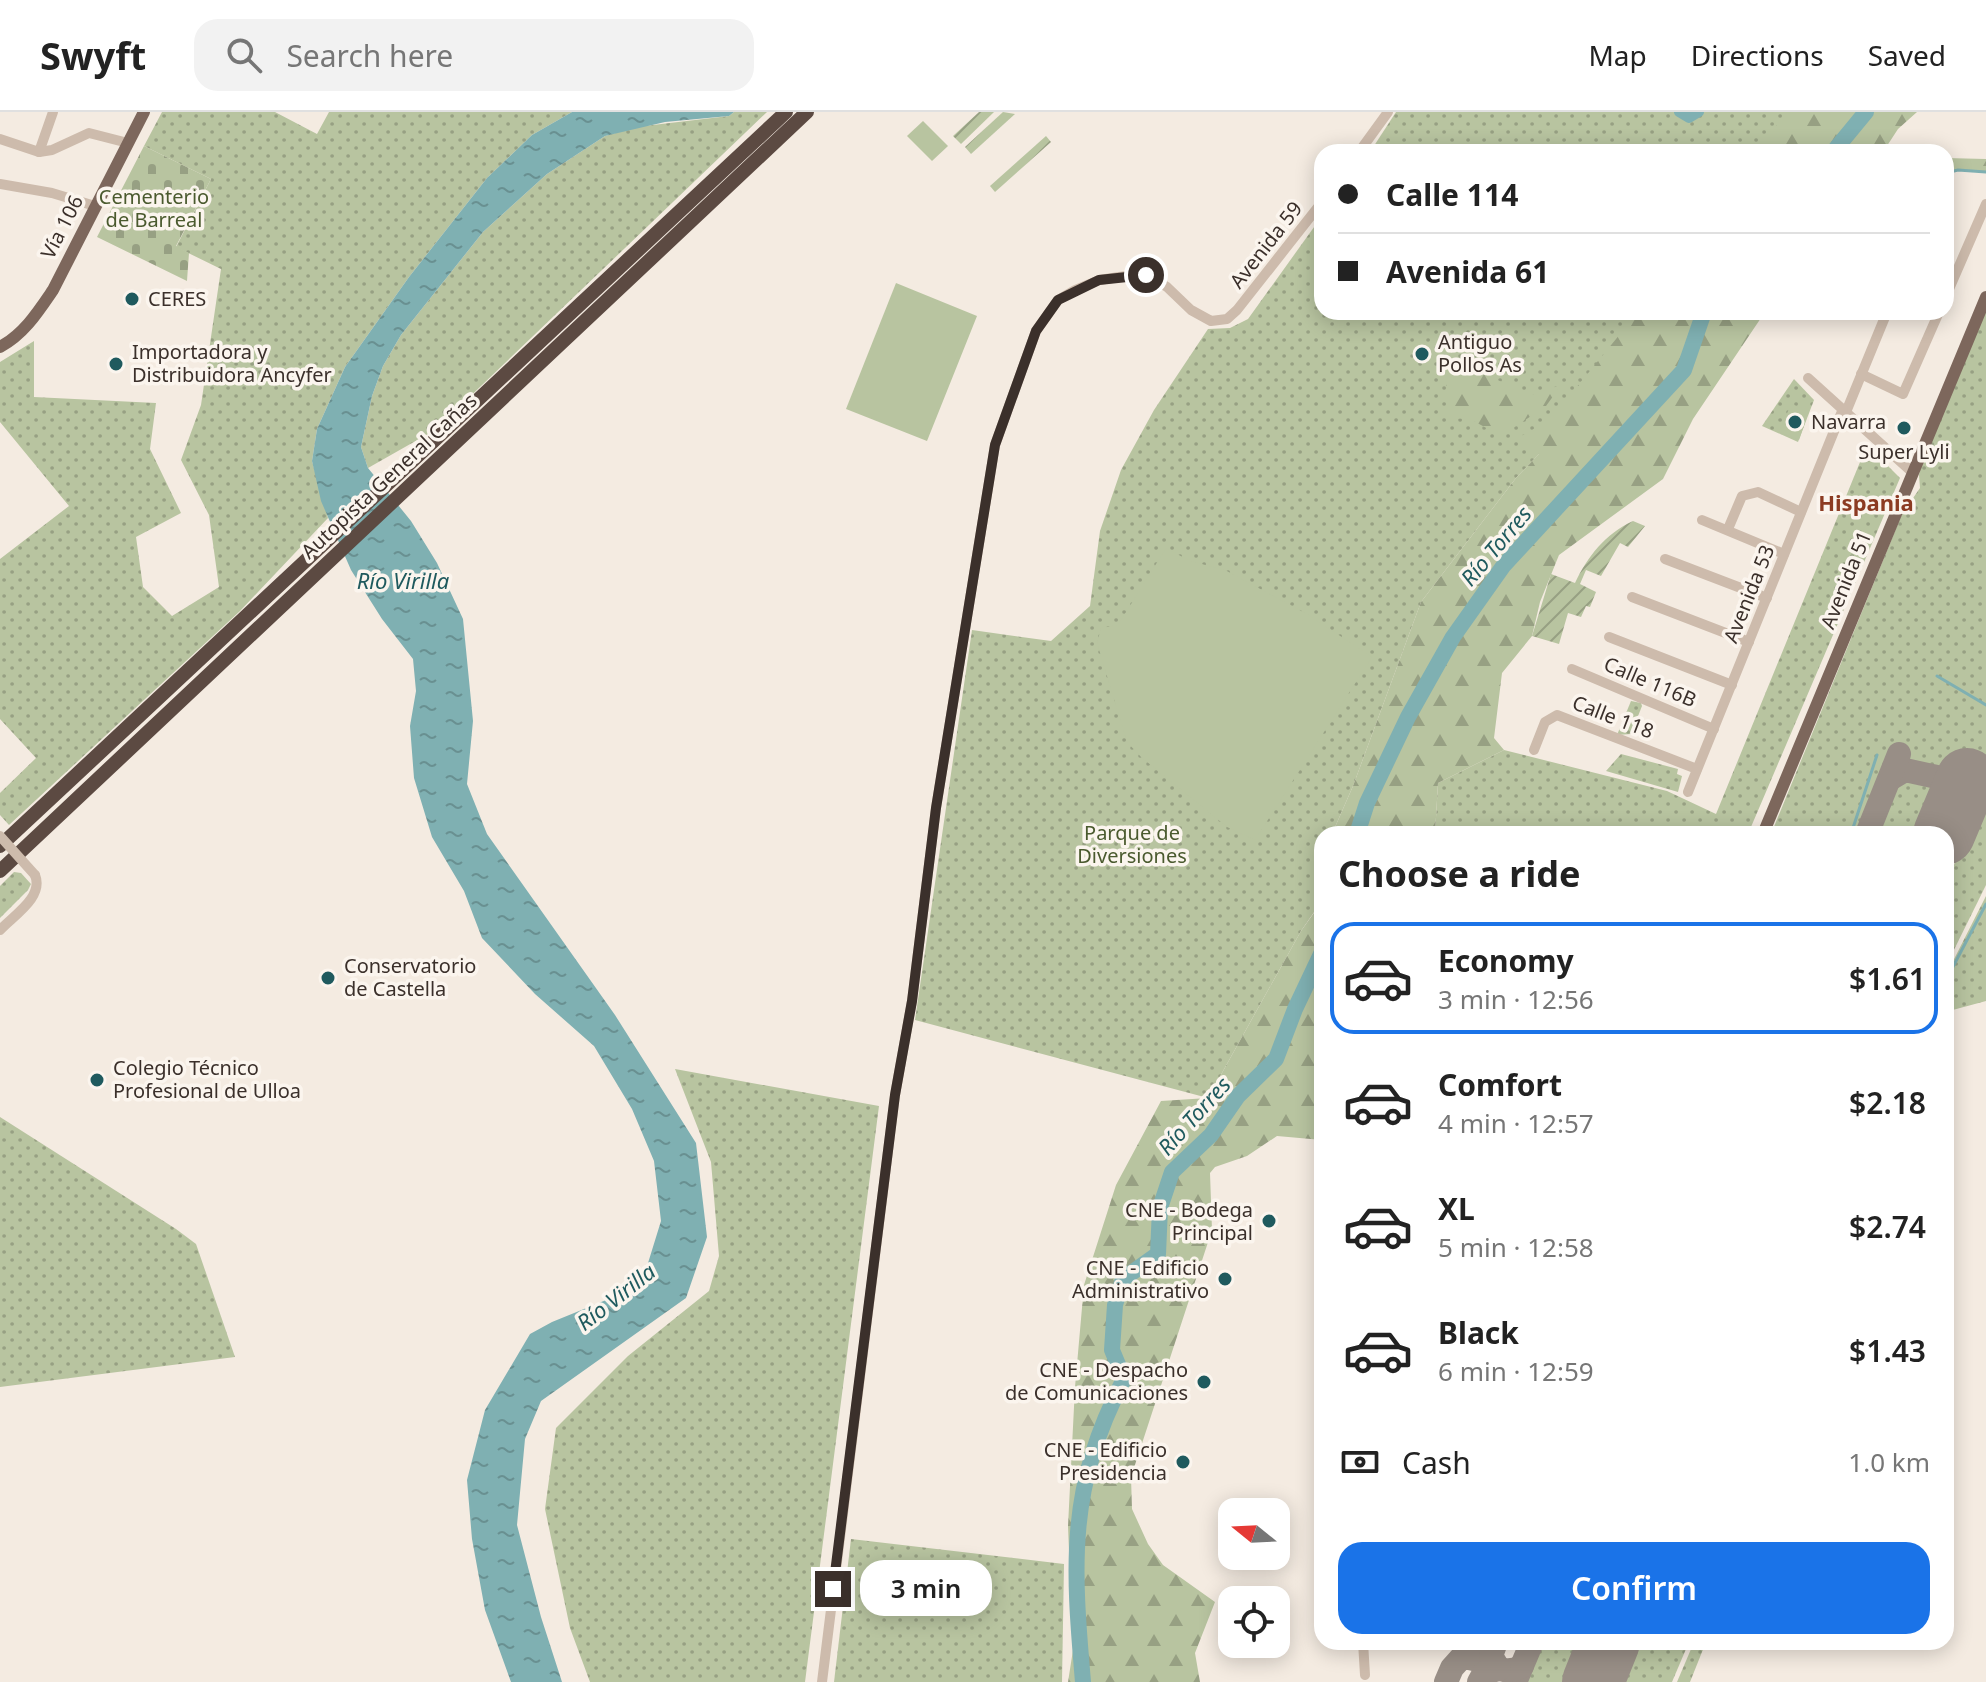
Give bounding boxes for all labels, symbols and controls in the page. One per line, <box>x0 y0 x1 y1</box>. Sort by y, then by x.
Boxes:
search box <box>194 19 754 91</box>
text: Swyft <box>40 29 146 81</box>
icon: search <box>222 33 266 77</box>
text: Search here <box>286 35 453 76</box>
text: Map <box>1588 36 1647 74</box>
text: Directions <box>1691 36 1824 74</box>
text: Saved <box>1868 36 1946 74</box>
text: Calle 114 <box>1386 174 1518 215</box>
park label: Cementerio de Barreal <box>99 183 209 233</box>
street label: Vía 106 <box>34 190 89 263</box>
street label: Avenida 59 <box>1223 196 1308 294</box>
text: Avenida 61 <box>1386 251 1549 292</box>
route start <box>1128 257 1164 293</box>
place label: CERES <box>148 285 206 312</box>
marker: CERES <box>123 290 141 308</box>
place label: Antiguo Pollos As <box>1438 328 1522 378</box>
place label: Importadora y Distribuidora Ancyfer <box>132 338 332 388</box>
marker: Antiguo Pollos As <box>1413 345 1431 363</box>
marker: Importadora y Distribuidora Ancyfer <box>107 355 125 373</box>
street label: Autopista General Cañas <box>295 387 482 564</box>
place label: Navarra <box>1811 408 1886 435</box>
marker: Navarra <box>1786 413 1804 431</box>
marker: Super Lyli <box>1895 419 1913 437</box>
place label: Super Lyli <box>1858 438 1950 465</box>
district label: Hispania <box>1818 487 1914 517</box>
water label: Río Torres <box>1453 499 1538 592</box>
street label: Avenida 51 <box>1814 527 1877 633</box>
street label: Avenida 53 <box>1717 541 1780 647</box>
water label: Río Virilla <box>357 565 450 595</box>
street label: Calle 116B <box>1600 650 1701 713</box>
street label: Calle 118 <box>1569 689 1658 744</box>
park label: Parque de Diversiones <box>1077 819 1187 869</box>
text: Choose a ride <box>1338 849 1580 898</box>
text: Economy <box>1438 940 1574 981</box>
icon: car <box>1342 942 1414 1014</box>
place label: Conservatorio de Castella <box>344 952 476 1002</box>
text: $1.61 <box>1849 958 1926 999</box>
marker: Conservatorio de Castella <box>319 969 337 987</box>
text: 3 min · 12:56 <box>1438 981 1594 1017</box>
place label: Colegio Técnico Profesional de Ulloa <box>113 1054 301 1104</box>
text: Comfort <box>1438 1064 1562 1105</box>
icon: car <box>1342 1066 1414 1138</box>
water label: Río Torres <box>1150 1069 1237 1161</box>
marker: Colegio Técnico Profesional de Ulloa <box>88 1071 106 1089</box>
text: $2.18 <box>1849 1082 1926 1123</box>
text: 4 min · 12:57 <box>1438 1105 1594 1141</box>
text: XL <box>1438 1188 1475 1229</box>
icon: car <box>1342 1190 1414 1262</box>
place label: CNE - Bodega Principal <box>1125 1196 1253 1246</box>
text: $2.74 <box>1849 1206 1926 1247</box>
marker: CNE - Bodega Principal <box>1260 1212 1278 1230</box>
text: 5 min · 12:58 <box>1438 1229 1594 1265</box>
place label: CNE - Edificio Administrativo <box>1072 1254 1209 1304</box>
water label: Río Virilla <box>570 1256 661 1337</box>
marker: CNE - Edificio Administrativo <box>1216 1270 1234 1288</box>
text: Black <box>1438 1312 1519 1353</box>
icon: car <box>1342 1314 1414 1386</box>
text: $1.43 <box>1849 1330 1926 1371</box>
text: 6 min · 12:59 <box>1438 1353 1594 1389</box>
place label: CNE - Despacho de Comunicaciones <box>1005 1356 1188 1406</box>
marker: CNE - Despacho de Comunicaciones <box>1195 1373 1213 1391</box>
place label: CNE - Edificio Presidencia <box>1044 1436 1167 1486</box>
icon: cash <box>1338 1440 1382 1484</box>
text: Cash <box>1402 1442 1471 1483</box>
text: 1.0 km <box>1848 1444 1930 1480</box>
marker: CNE - Edificio Presidencia <box>1174 1453 1192 1471</box>
north arrow <box>1218 1498 1290 1570</box>
map controls <box>1218 1498 1290 1658</box>
button: Confirm <box>1338 1542 1930 1634</box>
callout: 3 min <box>861 1561 993 1617</box>
text: 3 min <box>891 1570 961 1606</box>
route end <box>815 1571 851 1607</box>
button: locate <box>1218 1586 1290 1658</box>

